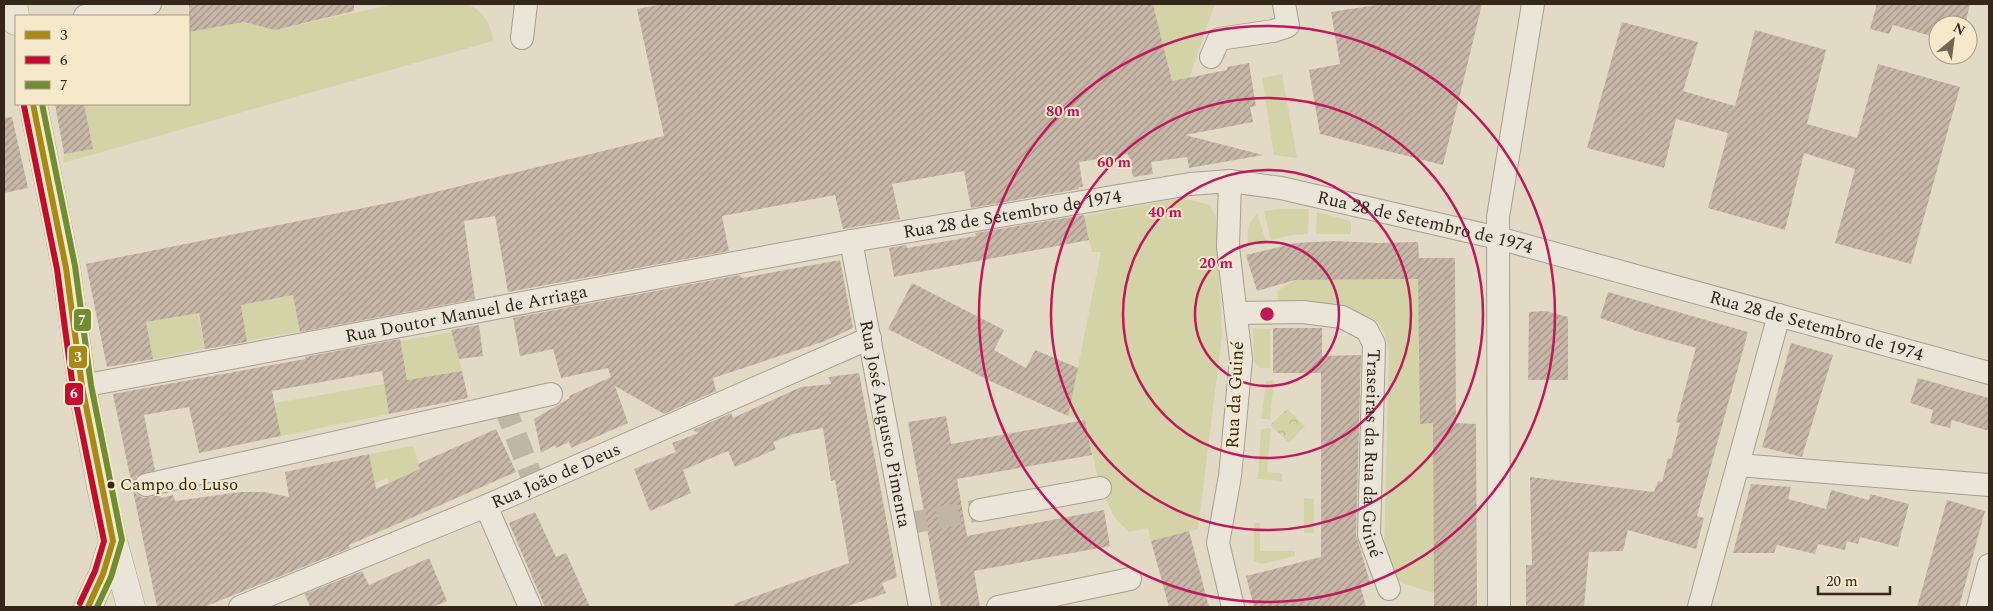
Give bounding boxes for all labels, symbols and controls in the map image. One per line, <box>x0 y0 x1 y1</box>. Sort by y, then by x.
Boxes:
legend <box>15 15 190 105</box>
north arrow <box>1928 15 1978 65</box>
text: N <box>1949 17 1969 41</box>
text: 3 <box>60 24 68 47</box>
text: 6 <box>60 49 68 72</box>
text: 7 <box>60 74 68 97</box>
text: 80 m <box>1046 100 1081 123</box>
text: 60 m <box>1097 151 1132 174</box>
street label: Rua 28 de Setembro de 1974 <box>901 182 1123 246</box>
street label: Rua 28 de Setembro de 1974 <box>1315 183 1536 261</box>
text: 40 m <box>1148 201 1183 224</box>
text: 20 m <box>1199 252 1234 275</box>
street label: Rua Doutor Manuel de Arriaga <box>343 277 590 350</box>
street label: Rua 28 de Setembro de 1974 <box>1707 283 1927 368</box>
centre of rings <box>1258 305 1276 323</box>
line badge: 7 <box>73 308 92 332</box>
text: 7 <box>78 310 86 331</box>
street label: Rua José Augusto Pimenta <box>853 318 918 530</box>
street label: Rua da Guiné <box>1219 340 1251 449</box>
line badge: 3 <box>68 345 88 369</box>
text: 3 <box>74 347 82 368</box>
street label: Traseiras da Rua da Guiné <box>1356 349 1390 562</box>
line badge: 6 <box>64 382 84 406</box>
text: 6 <box>70 383 78 404</box>
street label: Rua João de Deus <box>487 435 625 516</box>
place label: Campo do Luso <box>120 472 238 498</box>
marker: Campo do Luso <box>106 480 116 490</box>
scale bar <box>1818 564 1890 596</box>
text: 20 m <box>1826 570 1858 593</box>

